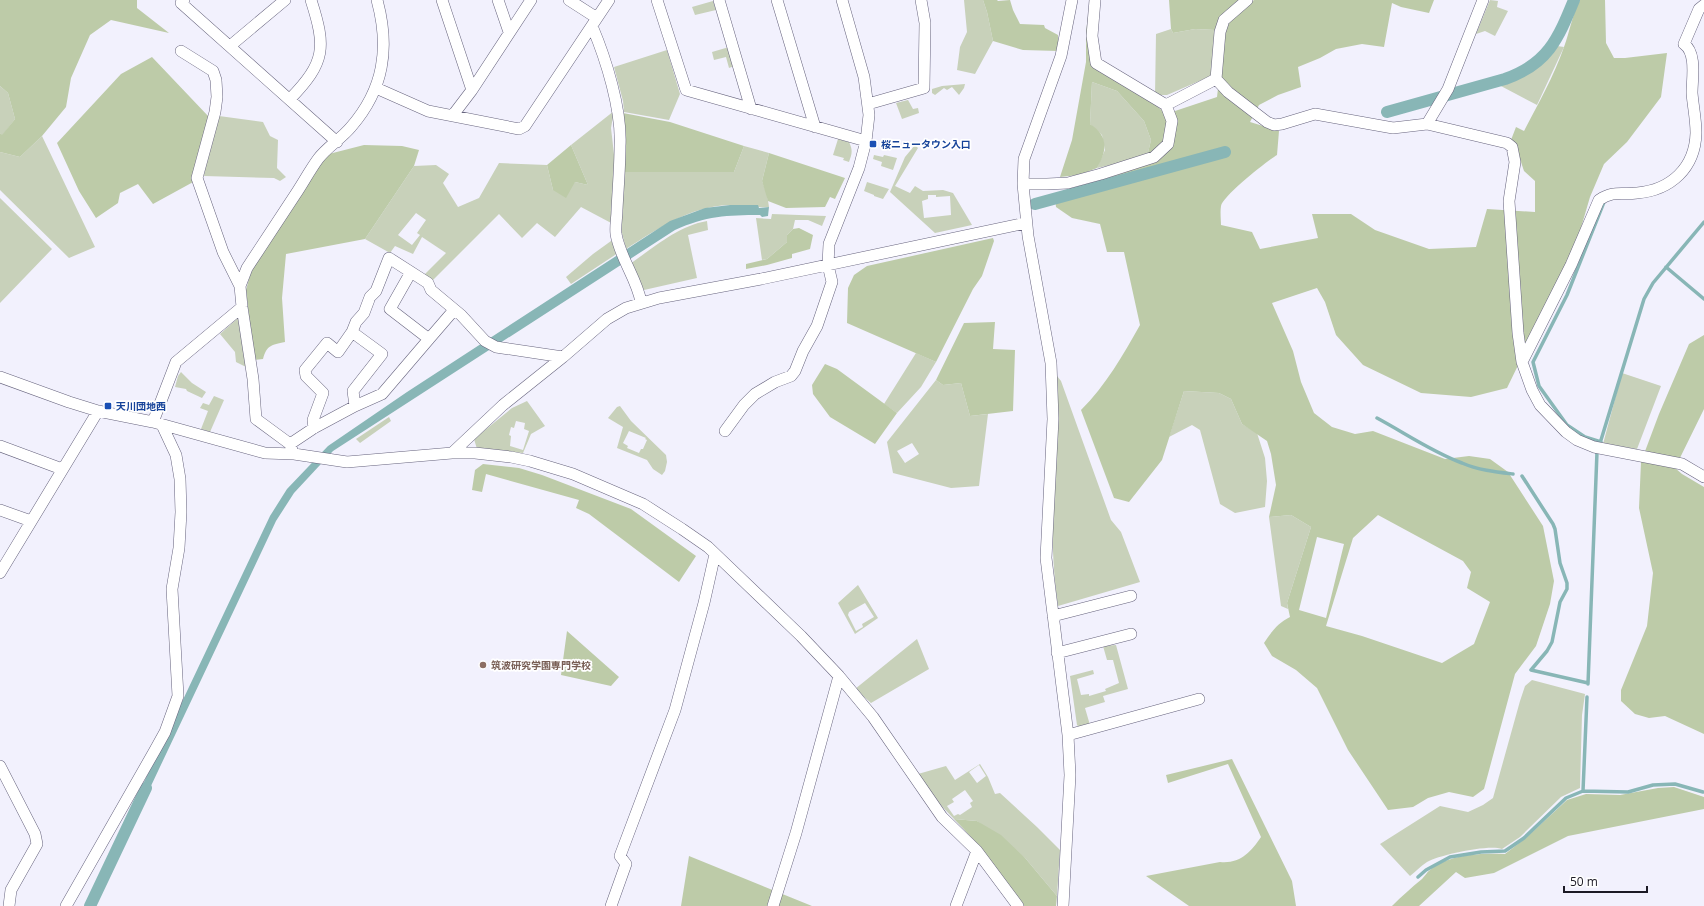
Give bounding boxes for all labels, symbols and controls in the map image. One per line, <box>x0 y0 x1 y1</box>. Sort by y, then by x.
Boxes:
place label: 桜ニュータウン入口 <box>881 137 971 151</box>
marker: 桜ニュータウン入口 <box>868 139 878 149</box>
place label: 天川団地西 <box>116 399 166 413</box>
marker: 天川団地西 <box>103 401 113 411</box>
place label: 筑波研究学園専門学校 <box>491 658 591 672</box>
marker: 筑波研究学園専門学校 <box>478 660 488 670</box>
scale bar <box>1564 868 1647 894</box>
text: 50 m <box>1570 873 1598 890</box>

